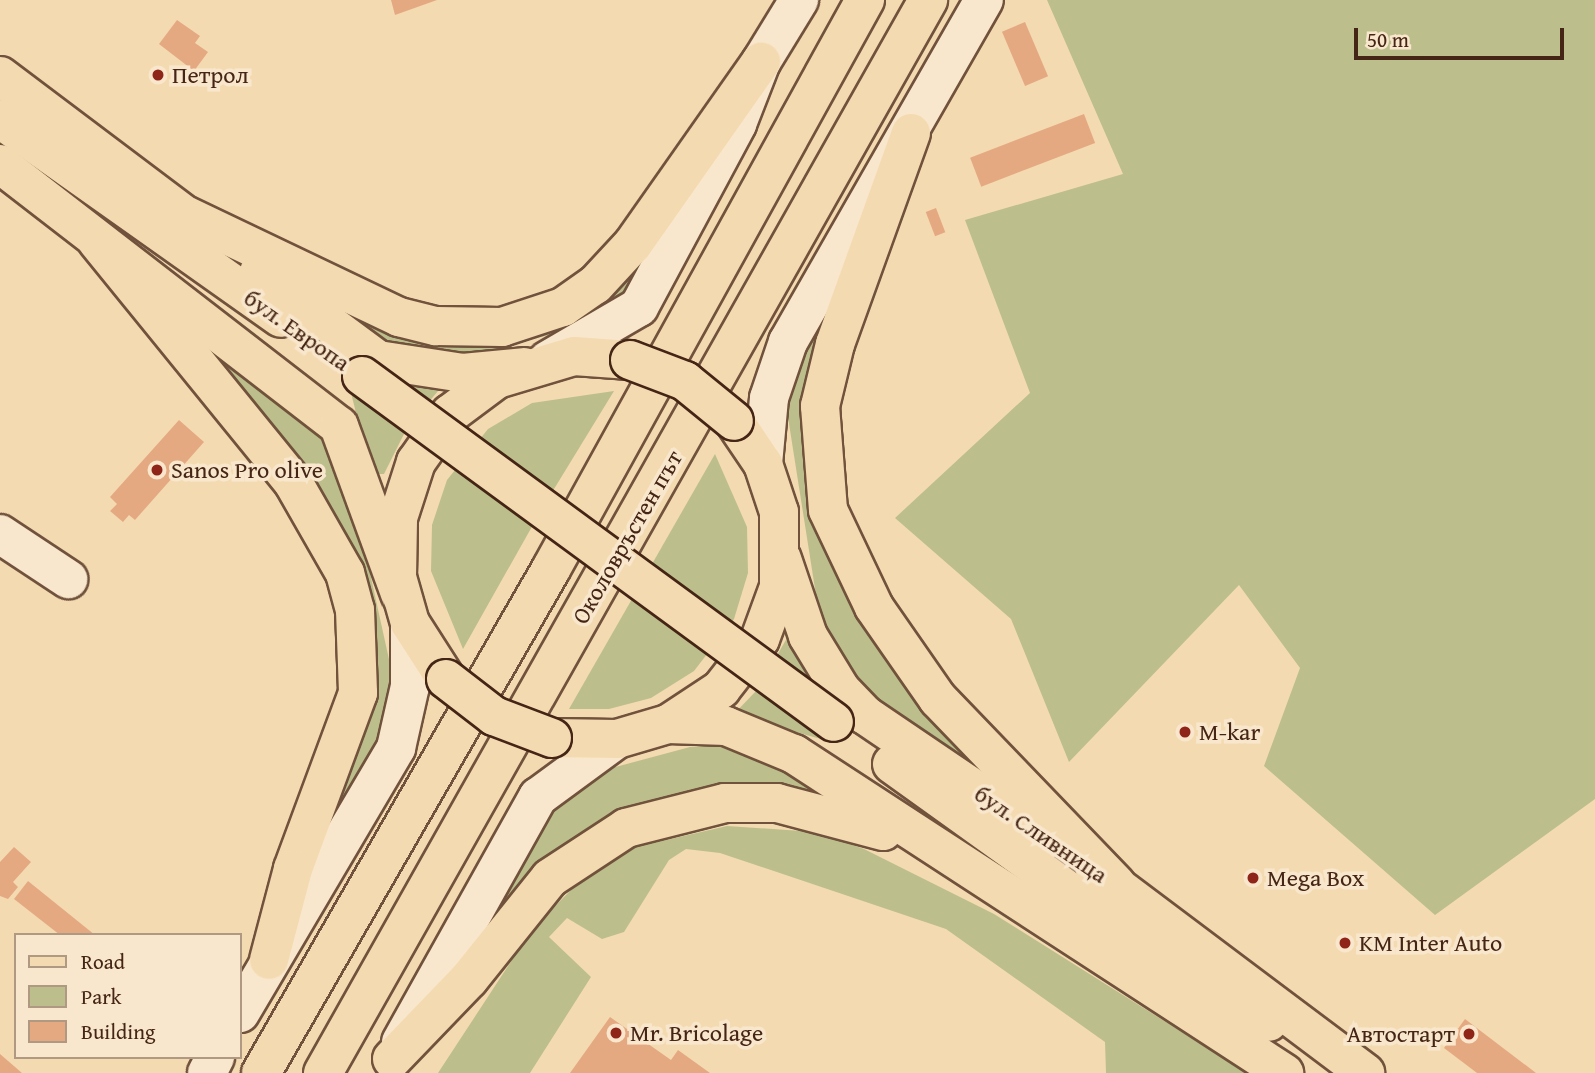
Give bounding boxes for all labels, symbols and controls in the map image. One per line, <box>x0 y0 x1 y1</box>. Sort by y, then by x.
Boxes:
scale bar <box>1357 14 1567 58</box>
text: 50 m <box>1367 24 1409 55</box>
place label: Петрол <box>172 61 249 89</box>
marker: Петрол <box>150 67 166 83</box>
street label: бул. Европа <box>238 283 356 377</box>
street label: Околовръстен път <box>566 445 688 629</box>
place label: Sanos Pro olive <box>171 456 323 484</box>
marker: Sanos Pro olive <box>149 462 165 478</box>
place label: M-kar <box>1199 718 1260 746</box>
marker: M-kar <box>1177 724 1193 740</box>
street label: бул. Сливница <box>969 779 1113 889</box>
place label: Mega Box <box>1267 864 1364 892</box>
marker: Mega Box <box>1245 870 1261 886</box>
place label: KM Inter Auto <box>1359 929 1502 957</box>
legend <box>14 933 242 1059</box>
marker: KM Inter Auto <box>1337 935 1353 951</box>
text: Road <box>81 946 125 977</box>
text: Park <box>81 981 122 1012</box>
text: Building <box>81 1016 155 1047</box>
place label: Mr. Bricolage <box>630 1019 763 1047</box>
place label: Автостарт <box>1347 1020 1455 1048</box>
marker: Mr. Bricolage <box>608 1025 624 1041</box>
marker: Автостарт <box>1461 1026 1477 1042</box>

